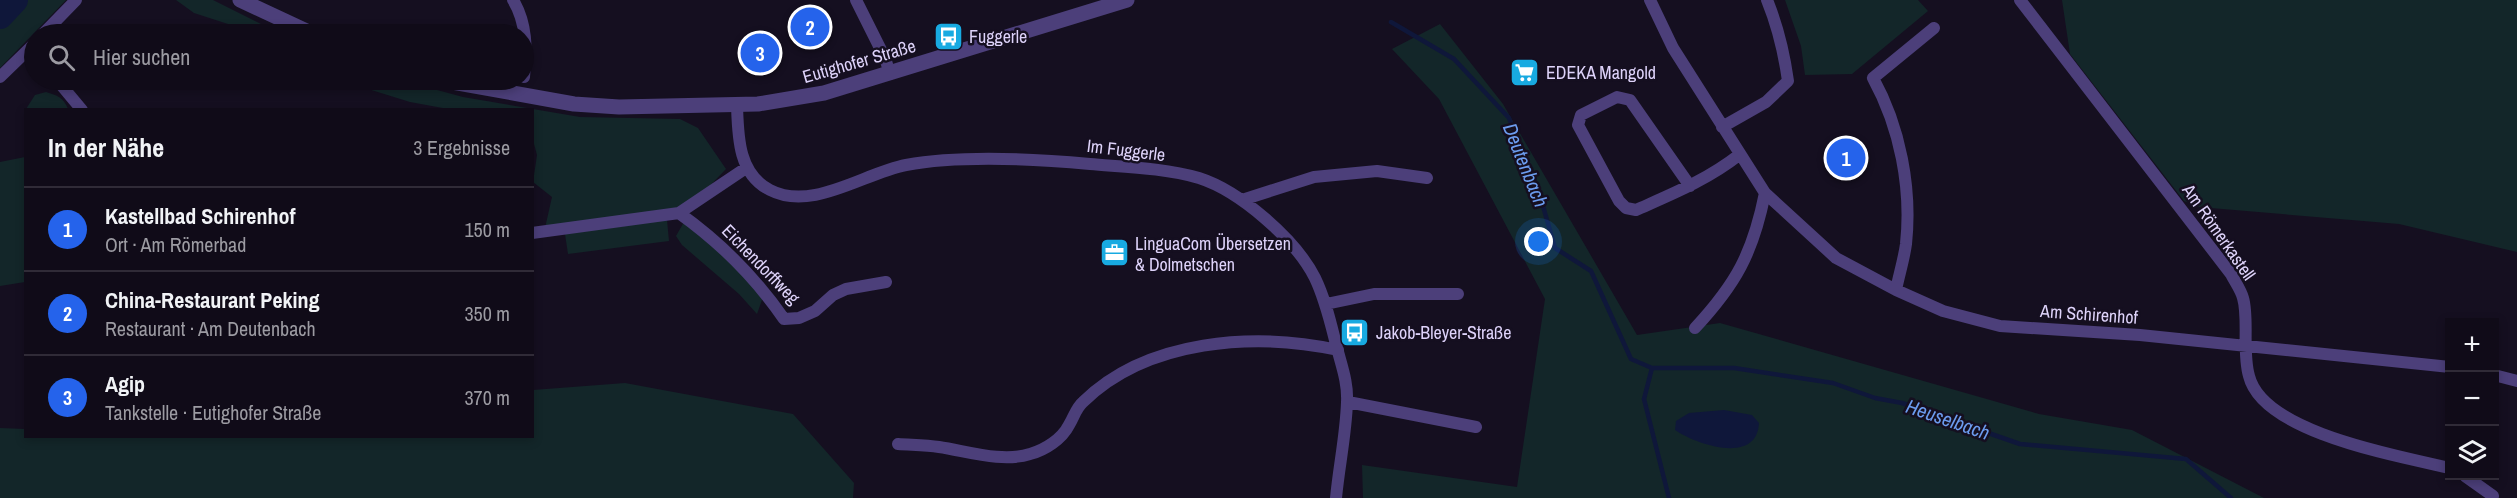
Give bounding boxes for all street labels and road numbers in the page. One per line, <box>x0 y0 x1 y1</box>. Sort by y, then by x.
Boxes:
street label: Eutighofer Straße <box>800 33 918 89</box>
street label: Im Fuggerle <box>1085 133 1167 167</box>
street label: Am Römerkastell <box>2176 178 2261 285</box>
street label: Eichendorffweg <box>716 219 806 310</box>
street label: Am Schirenhof <box>2038 298 2139 330</box>

